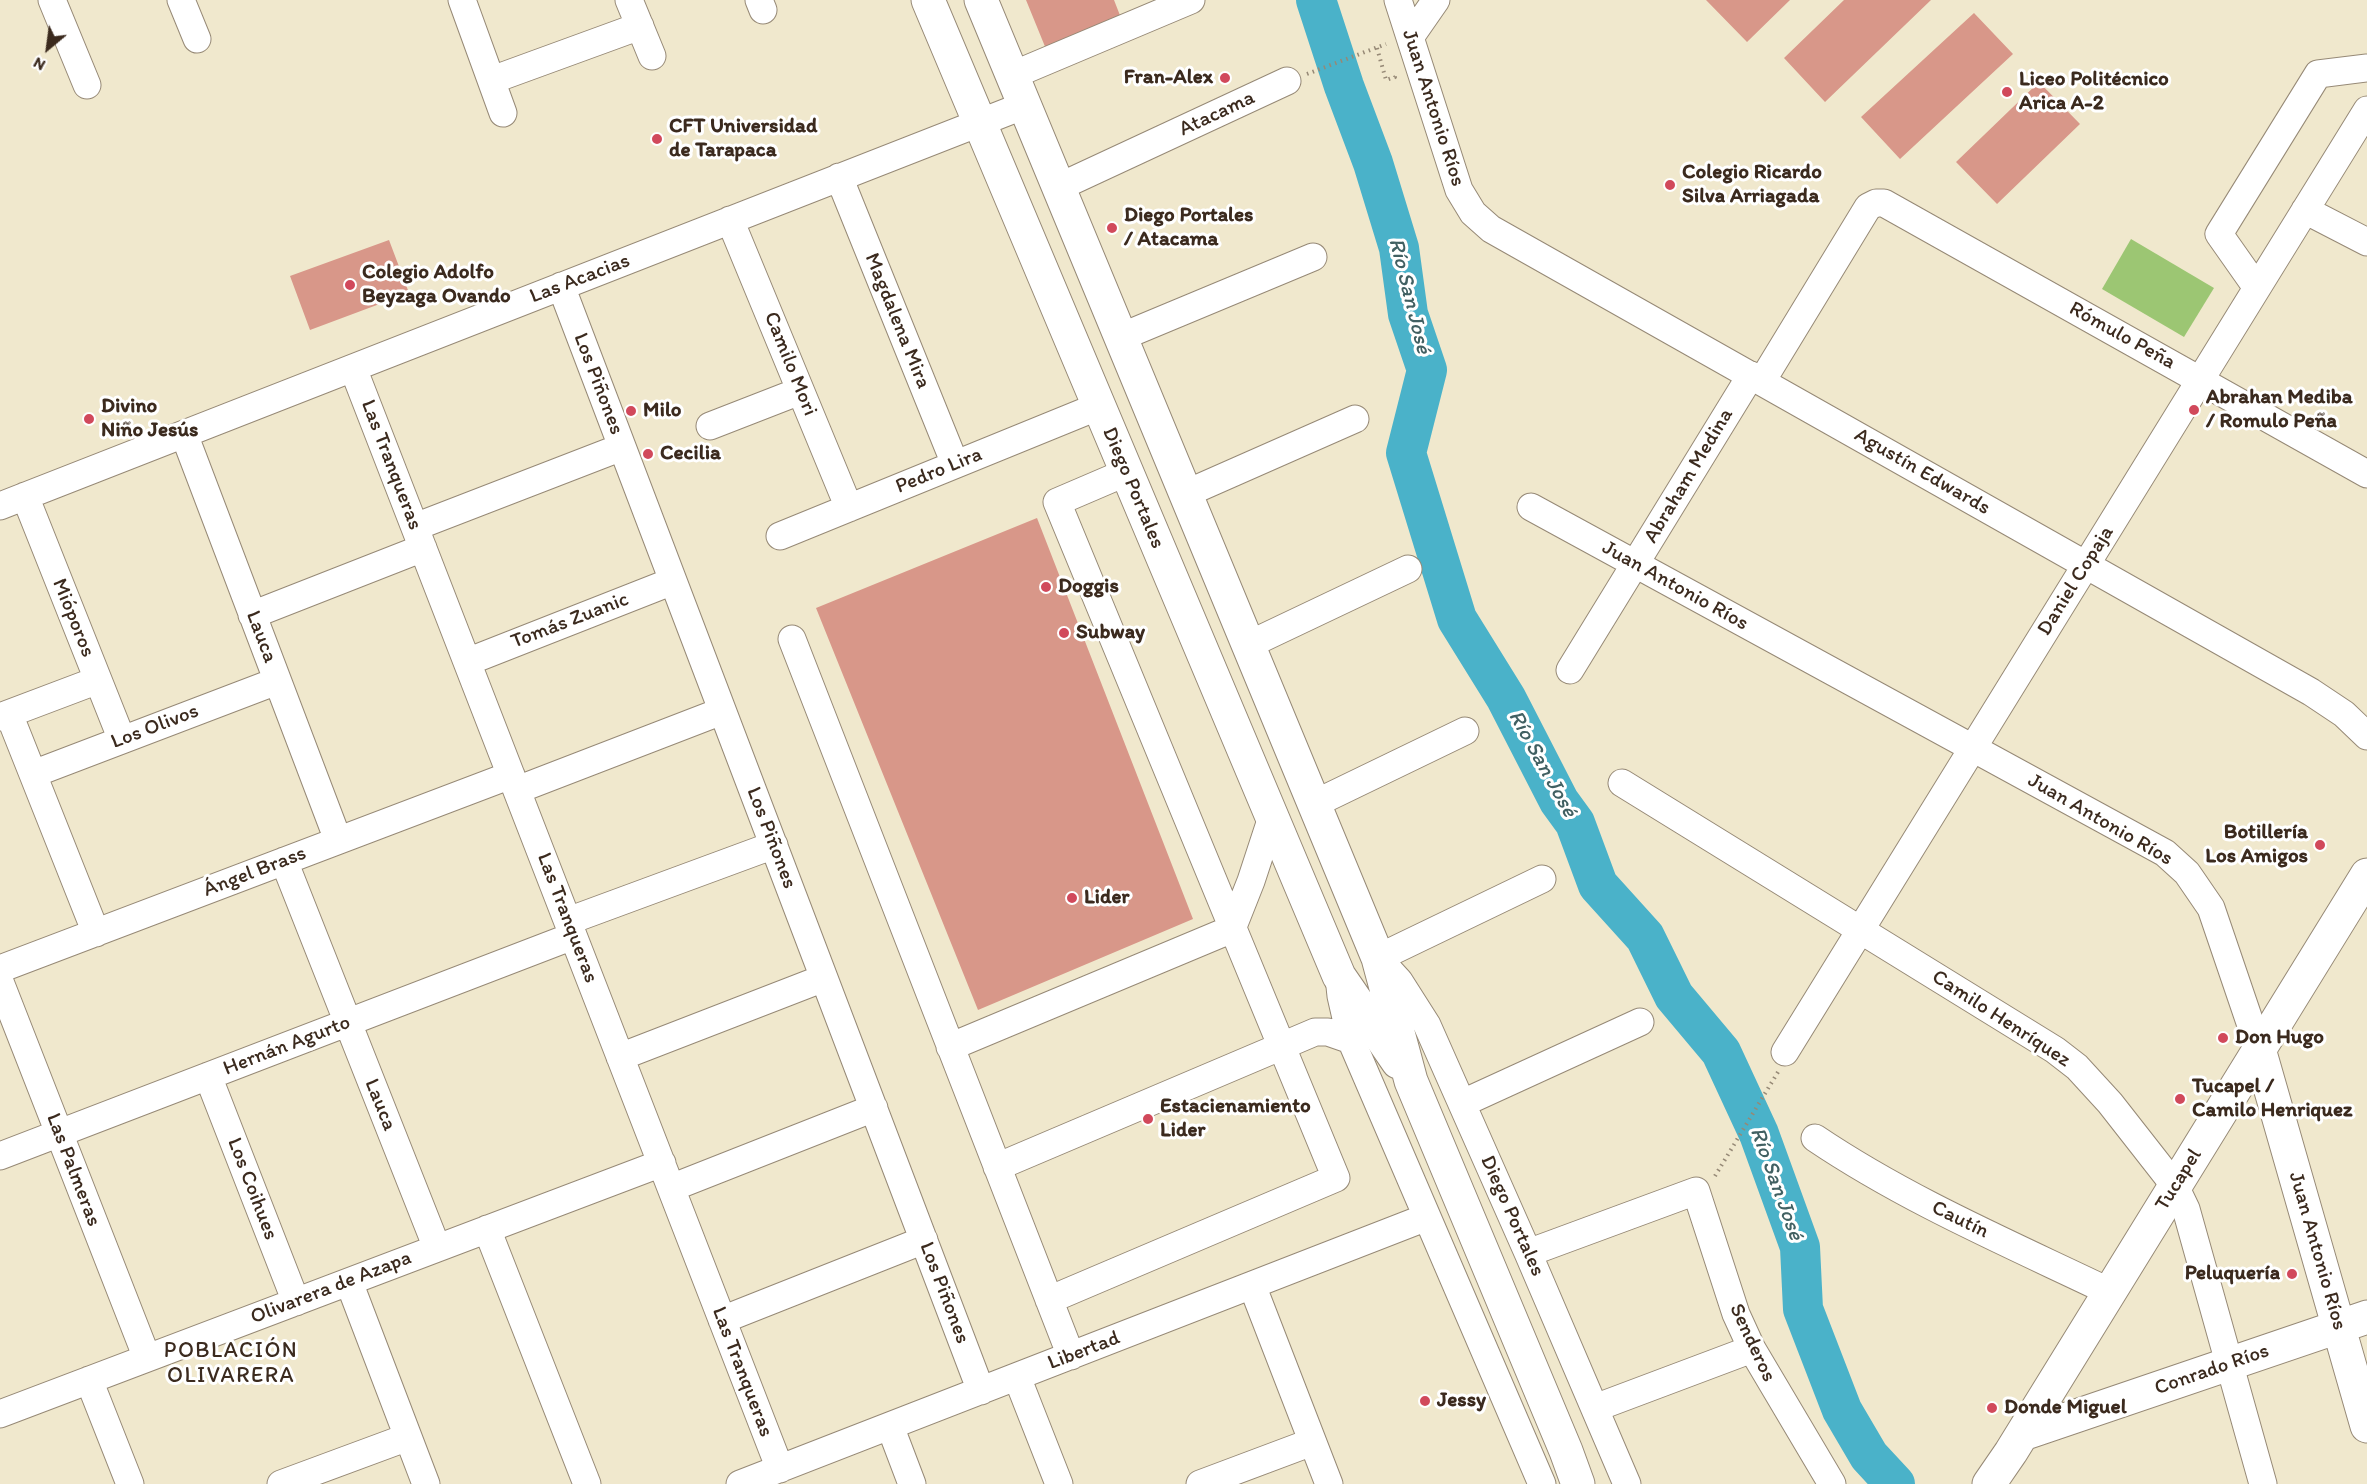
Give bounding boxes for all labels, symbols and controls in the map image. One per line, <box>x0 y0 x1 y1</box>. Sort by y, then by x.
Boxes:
north arrow <box>18 18 78 78</box>
street label: Juan Antonio Ríos <box>1396 26 1470 190</box>
text: N <box>30 53 48 75</box>
place label: Fran-Alex <box>1124 65 1213 91</box>
place label: Liceo Politécnico Arica A-2 <box>2019 67 2169 117</box>
marker: Fran-Alex <box>1218 71 1232 85</box>
marker: Liceo Politécnico Arica A-2 <box>2000 85 2014 99</box>
street label: Atacama <box>1175 86 1259 142</box>
place label: CFT Universidad de Tarapaca <box>669 114 817 164</box>
marker: CFT Universidad de Tarapaca <box>650 132 664 146</box>
place label: Colegio Ricardo Silva Arriagada <box>1682 160 1822 210</box>
marker: Colegio Ricardo Silva Arriagada <box>1663 178 1677 192</box>
place label: Diego Portales / Atacama <box>1124 203 1253 253</box>
marker: Diego Portales / Atacama <box>1105 221 1119 235</box>
water label: Río San José <box>1382 235 1436 357</box>
street label: Las Acacias <box>526 248 634 310</box>
street label: Magdalena Mira <box>858 250 936 392</box>
place label: Colegio Adolfo Beyzaga Ovando <box>362 260 511 310</box>
marker: Colegio Adolfo Beyzaga Ovando <box>343 278 357 292</box>
street label: Rómulo Peña <box>2065 296 2179 376</box>
street label: Camilo Mori <box>758 308 822 420</box>
street label: Los Piñones <box>567 330 629 438</box>
place label: Abrahan Mediba / Romulo Peña <box>2206 385 2353 435</box>
place label: Divino Niño Jesús <box>101 394 198 444</box>
street label: Las Tranqueras <box>355 396 427 534</box>
place label: Milo <box>643 398 681 424</box>
marker: Abrahan Mediba / Romulo Peña <box>2187 403 2201 417</box>
marker: Milo <box>624 404 638 418</box>
street label: Abraham Medina <box>1639 404 1739 548</box>
marker: Divino Niño Jesús <box>82 412 96 426</box>
street label: Diego Portales <box>1096 423 1170 553</box>
street label: Agustín Edwards <box>1850 423 1994 521</box>
place label: Cecilia <box>660 441 721 467</box>
street label: Pedro Lira <box>892 442 986 500</box>
marker: Cecilia <box>641 447 655 461</box>
street label: Daniel Copaja <box>2032 521 2120 641</box>
street label: Juan Antonio Ríos <box>1597 535 1753 637</box>
place label: Doggis <box>1058 574 1119 600</box>
street label: Mióporos <box>46 575 100 661</box>
marker: Doggis <box>1039 580 1053 594</box>
street label: Tomás Zuanic <box>508 587 632 655</box>
street label: Lauca <box>240 607 282 667</box>
place label: Subway <box>1076 620 1145 646</box>
marker: Subway <box>1057 626 1071 640</box>
street label: Los Olivos <box>108 699 202 755</box>
water label: Río San José <box>1502 706 1582 822</box>
street label: Juan Antonio Ríos <box>2023 768 2177 872</box>
street label: Los Piñones <box>740 784 802 892</box>
place label: Botillería Los Amigos <box>2205 820 2308 870</box>
marker: Botillería Los Amigos <box>2313 838 2327 852</box>
street label: Ángel Brass <box>200 841 310 903</box>
street label: Las Tranqueras <box>531 849 603 987</box>
place label: Lider <box>1084 885 1129 911</box>
marker: Lider <box>1065 891 1079 905</box>
street label: Camilo Henríquez <box>1927 965 2075 1073</box>
street label: Hernán Agurto <box>220 1010 354 1082</box>
place label: Don Hugo <box>2235 1025 2324 1051</box>
marker: Don Hugo <box>2216 1031 2230 1045</box>
place label: Tucapel / Camilo Henriquez <box>2192 1074 2353 1124</box>
street label: Lauca <box>358 1075 402 1135</box>
marker: Tucapel / Camilo Henriquez <box>2173 1092 2187 1106</box>
place label: Estacienamiento Lider <box>1160 1094 1311 1144</box>
street label: Las Palmeras <box>40 1110 106 1230</box>
marker: Estacienamiento Lider <box>1141 1112 1155 1126</box>
water label: Río San José <box>1743 1124 1809 1244</box>
street label: Los Coihues <box>221 1134 283 1244</box>
street label: Tucapel <box>2150 1144 2208 1216</box>
street label: Diego Portales <box>1474 1152 1550 1280</box>
street label: Juan Antonio Ríos <box>2282 1169 2352 1333</box>
street label: Cautín <box>1927 1195 1993 1245</box>
street label: Los Piñones <box>913 1239 975 1347</box>
street label: Olivarera de Azapa <box>247 1246 415 1330</box>
place label: Peluquería <box>2185 1261 2280 1287</box>
marker: Peluquería <box>2285 1267 2299 1281</box>
street label: Senderos <box>1723 1300 1781 1386</box>
street label: Las Tranqueras <box>706 1303 778 1441</box>
street label: Libertad <box>1044 1326 1124 1376</box>
district label: POBLACIÓN OLIVARERA <box>164 1338 298 1390</box>
street label: Conrado Ríos <box>2151 1339 2273 1401</box>
place label: Jessy <box>1437 1388 1486 1414</box>
marker: Jessy <box>1418 1394 1432 1408</box>
place label: Donde Miguel <box>2004 1395 2127 1421</box>
marker: Donde Miguel <box>1985 1401 1999 1415</box>

